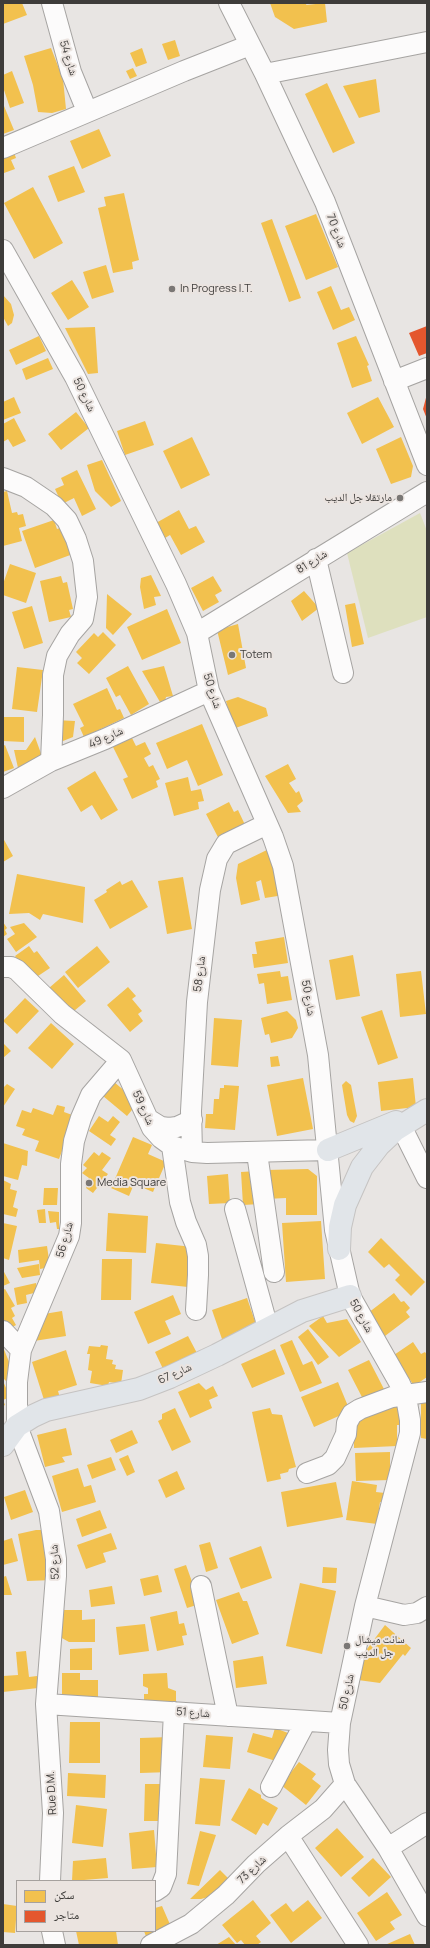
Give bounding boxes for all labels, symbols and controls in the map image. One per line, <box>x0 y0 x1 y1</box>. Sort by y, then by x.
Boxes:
street label: شارع 54 <box>56 39 80 77</box>
street label: شارع 70 <box>324 212 348 250</box>
place label: In Progress I.T. <box>180 282 252 296</box>
marker: In Progress I.T. <box>167 284 177 294</box>
street label: شارع 50 <box>70 376 98 414</box>
place label: مارتقلا جل الديب <box>324 491 392 505</box>
marker: مارتقلا جل الديب <box>395 493 405 503</box>
street label: شارع 81 <box>294 547 330 577</box>
place label: Totem <box>240 648 272 662</box>
marker: Totem <box>227 650 237 660</box>
street label: شارع 50 <box>200 672 224 710</box>
street label: شارع 49 <box>87 725 125 751</box>
street label: شارع 58 <box>191 955 209 993</box>
street label: شارع 50 <box>298 979 318 1017</box>
street label: شارع 59 <box>129 1089 157 1127</box>
place label: Media Square <box>97 1176 166 1190</box>
marker: Media Square <box>84 1178 94 1188</box>
street label: شارع 56 <box>54 1221 76 1259</box>
street label: شارع 50 <box>346 1297 376 1335</box>
street label: شارع 67 <box>156 1361 194 1387</box>
street label: شارع 52 <box>48 1544 62 1580</box>
place label: سانت ميشال جل الديب <box>355 1633 405 1659</box>
marker: سانت ميشال جل الديب <box>342 1641 352 1651</box>
street label: شارع 50 <box>337 1673 357 1711</box>
street label: شارع 51 <box>176 1705 210 1721</box>
street label: Rue D.M. <box>44 1771 60 1815</box>
street label: شارع 73 <box>235 1853 269 1887</box>
legend <box>16 1880 156 1932</box>
text: سكن <box>54 1886 74 1903</box>
text: متاجر <box>54 1906 79 1923</box>

